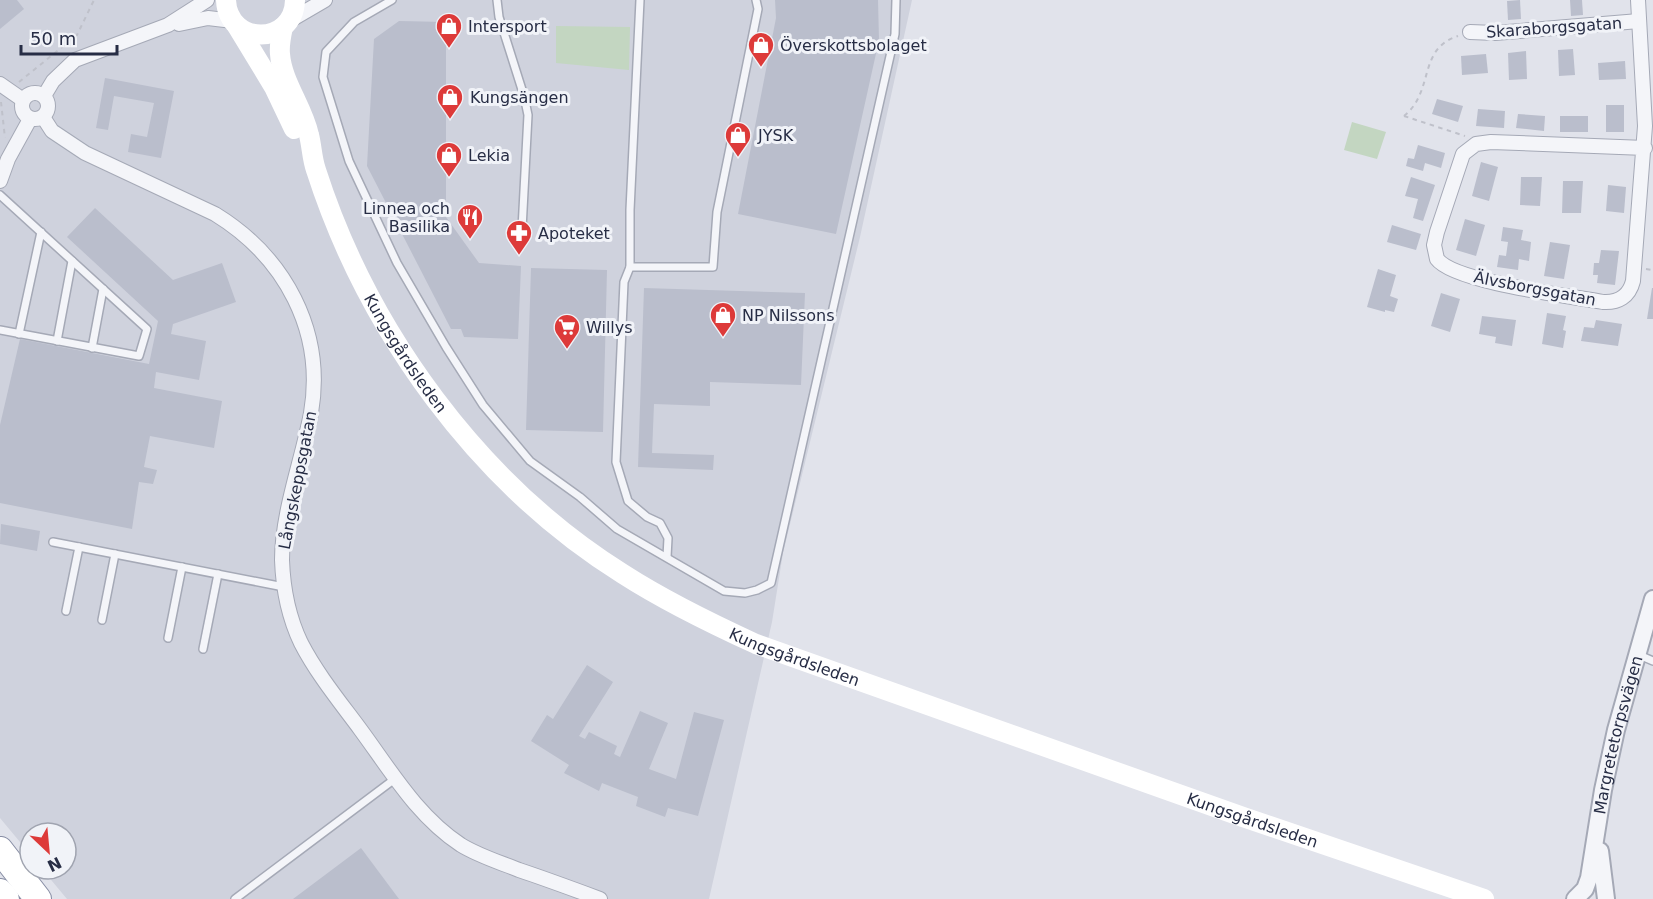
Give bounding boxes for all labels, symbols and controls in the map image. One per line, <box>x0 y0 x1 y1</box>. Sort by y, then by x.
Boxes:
shop icon: Intersport <box>434 11 464 49</box>
street label: Skaraborgsgatan <box>1485 13 1623 42</box>
place label: Intersport <box>468 17 547 36</box>
scale bar <box>21 18 117 56</box>
text: 50 m <box>30 28 76 49</box>
shop icon: Överskottsbolaget <box>746 30 776 68</box>
place label: Överskottsbolaget <box>780 36 927 55</box>
shop icon: Kungsängen <box>435 82 465 120</box>
place label: Kungsängen <box>470 88 569 107</box>
shop icon: JYSK <box>723 120 753 158</box>
place label: JYSK <box>757 126 794 145</box>
shop icon: Lekia <box>434 140 464 178</box>
place label: Lekia <box>468 146 510 165</box>
place label: Linnea och Basilika <box>363 199 450 236</box>
restaurant icon: Linnea och Basilika <box>455 202 485 240</box>
pharmacy icon: Apoteket <box>504 218 534 256</box>
place label: Apoteket <box>538 224 610 243</box>
street label: Älvsborgsgatan <box>1472 267 1598 310</box>
street label: Kungsgårdsleden <box>360 291 451 416</box>
shop icon: NP Nilssons <box>708 300 738 338</box>
place label: NP Nilssons <box>742 306 835 325</box>
supermarket icon: Willys <box>552 312 582 350</box>
place label: Willys <box>586 318 633 337</box>
street label: Långskeppsgatan <box>275 409 320 551</box>
street label: Kungsgårdsleden <box>726 624 862 690</box>
street label: Margretetorpsvägen <box>1590 653 1647 816</box>
street label: Kungsgårdsleden <box>1184 789 1320 852</box>
north arrow <box>18 821 78 881</box>
text: N <box>44 853 65 876</box>

